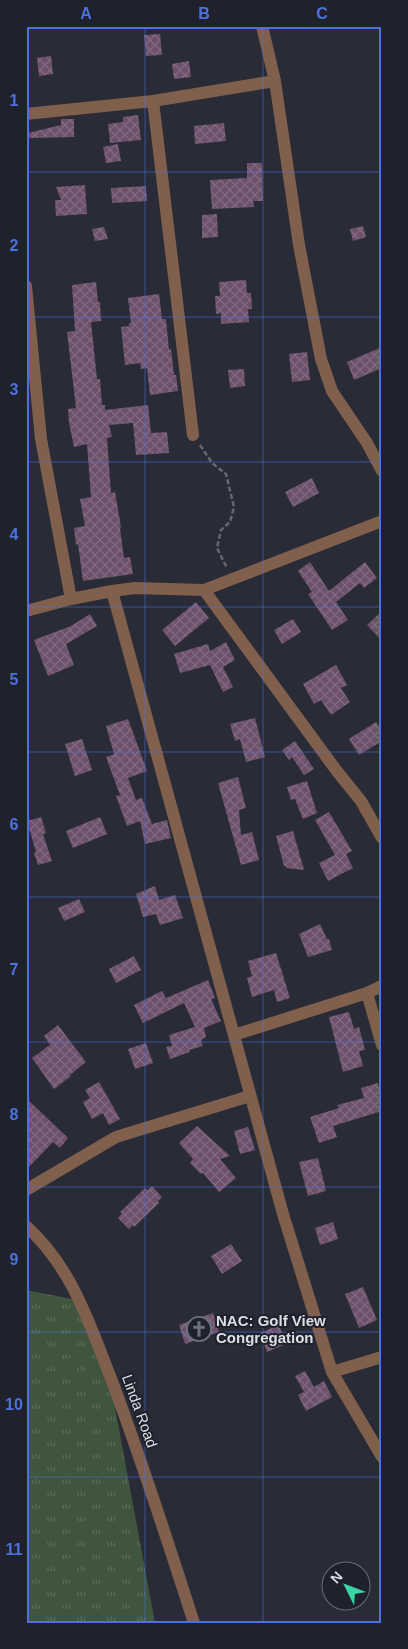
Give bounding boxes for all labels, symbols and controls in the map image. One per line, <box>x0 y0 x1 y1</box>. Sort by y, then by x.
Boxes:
text: A <box>80 5 92 22</box>
text: B <box>198 5 210 22</box>
text: C <box>316 5 328 22</box>
text: 1 <box>10 92 19 109</box>
text: 2 <box>10 237 19 254</box>
text: 3 <box>10 381 19 398</box>
text: 4 <box>10 526 19 543</box>
text: 5 <box>10 671 19 688</box>
text: 6 <box>10 816 19 833</box>
text: 7 <box>10 961 19 978</box>
text: 8 <box>10 1106 19 1123</box>
text: 9 <box>10 1251 19 1268</box>
place label: NAC: Golf View Congregation <box>216 1312 326 1346</box>
church icon: NAC: Golf View Congregation <box>186 1316 212 1342</box>
street label: Linda Road <box>119 1372 161 1450</box>
text: 10 <box>5 1396 23 1413</box>
text: 11 <box>6 1541 23 1558</box>
north arrow <box>320 1562 370 1612</box>
text: N <box>327 1568 346 1586</box>

